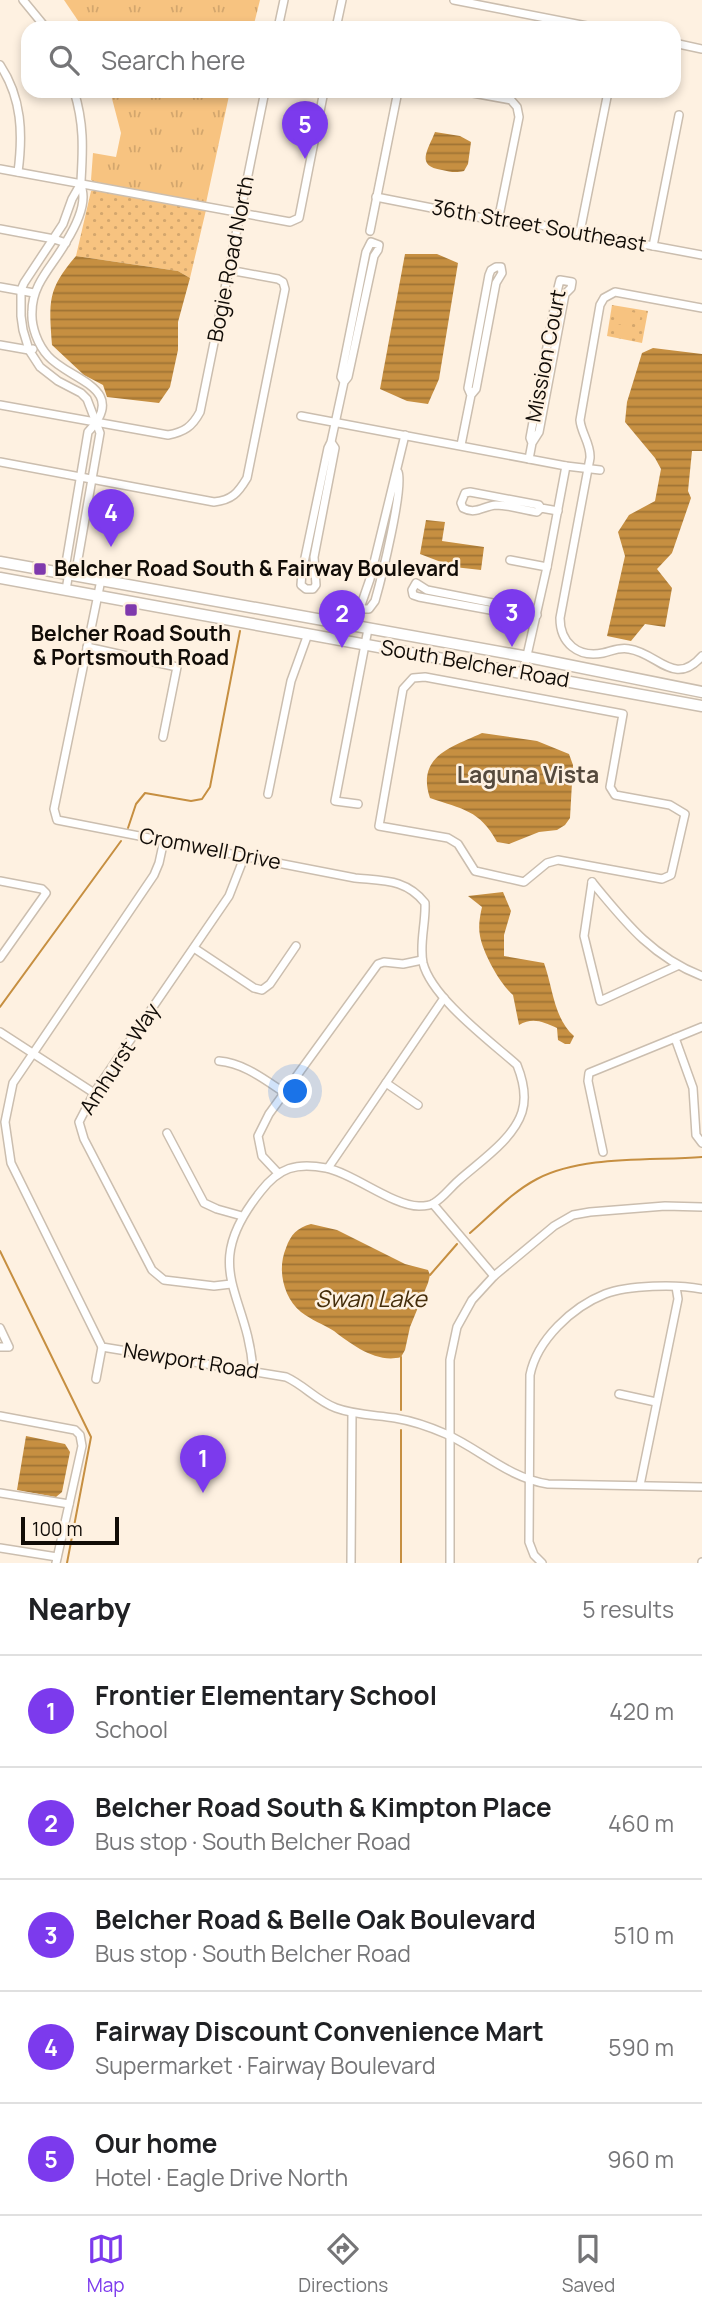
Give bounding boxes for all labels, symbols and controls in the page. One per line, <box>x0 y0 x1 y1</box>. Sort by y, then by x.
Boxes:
search box <box>21 21 681 98</box>
icon: search <box>45 41 83 79</box>
text: Search here <box>101 42 246 78</box>
pin: 5 <box>282 101 328 159</box>
street label: Bogie Road North <box>200 174 260 344</box>
street label: 36th Street Southeast <box>430 192 649 258</box>
street label: Mission Court <box>518 287 572 425</box>
pin: 4 <box>88 489 134 547</box>
place label: Belcher Road South & Fairway Boulevard <box>54 554 459 582</box>
marker: Belcher Road South & Fairway Boulevard <box>32 561 48 577</box>
pin: 3 <box>489 589 535 647</box>
pin: 2 <box>319 590 365 648</box>
marker: Belcher Road South & Portsmouth Road <box>123 602 139 618</box>
place label: Belcher Road South & Portsmouth Road <box>31 619 231 671</box>
street label: South Belcher Road <box>379 633 572 693</box>
district label: Laguna Vista <box>457 758 599 790</box>
street label: Cromwell Drive <box>137 821 283 875</box>
street label: Amhurst Way <box>73 997 166 1120</box>
your location <box>278 1074 312 1108</box>
water label: Swan Lake <box>315 1282 428 1314</box>
street label: Newport Road <box>121 1335 261 1385</box>
pin: 1 <box>180 1435 226 1493</box>
scale bar <box>21 1514 119 1546</box>
text: 100 m <box>32 1516 83 1542</box>
text: Nearby <box>28 1588 131 1629</box>
text: 5 results <box>582 1593 674 1625</box>
text: Frontier Elementary School <box>95 1677 437 1713</box>
text: 1 <box>46 1695 56 1727</box>
text: 420 m <box>609 1695 674 1727</box>
text: School <box>95 1713 168 1745</box>
text: Belcher Road South & Kimpton Place <box>95 1789 552 1825</box>
text: 2 <box>44 1807 58 1839</box>
text: 460 m <box>608 1807 674 1839</box>
text: Bus stop · South Belcher Road <box>95 1825 411 1857</box>
text: Belcher Road & Belle Oak Boulevard <box>95 1901 536 1937</box>
text: 3 <box>44 1919 58 1951</box>
text: 510 m <box>614 1919 674 1951</box>
text: Bus stop · South Belcher Road <box>95 1937 411 1969</box>
text: Fairway Discount Convenience Mart <box>95 2013 544 2049</box>
text: 4 <box>44 2031 58 2063</box>
text: 590 m <box>608 2031 674 2063</box>
text: Supermarket · Fairway Boulevard <box>95 2049 436 2081</box>
text: Our home <box>95 2125 217 2161</box>
text: 5 <box>44 2143 58 2175</box>
text: 960 m <box>607 2143 674 2175</box>
text: Hotel · Eagle Drive North <box>95 2161 348 2193</box>
tab: Map <box>87 2230 125 2298</box>
tab: Directions <box>298 2230 388 2298</box>
tab: Saved <box>562 2230 615 2298</box>

